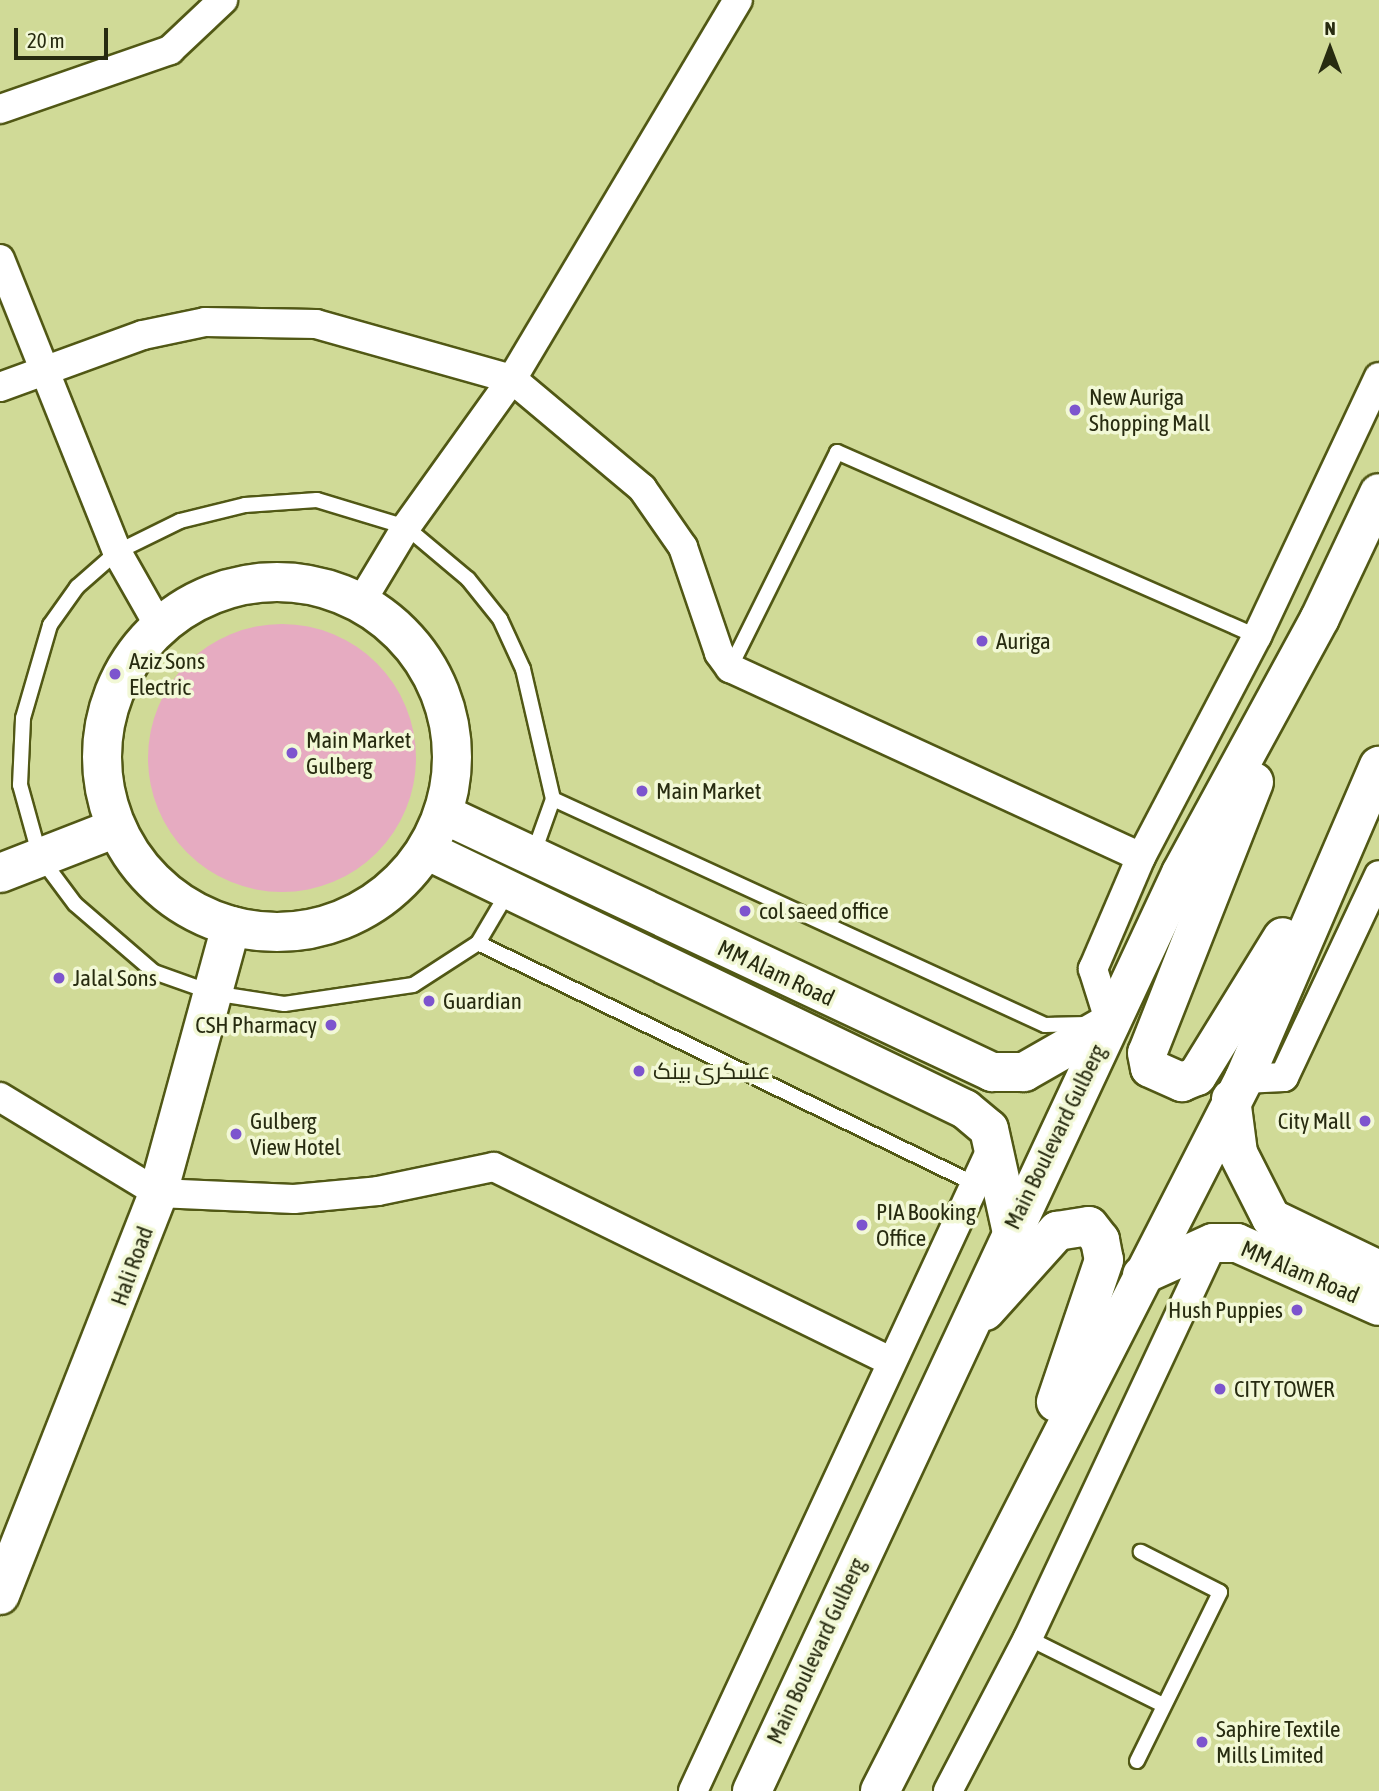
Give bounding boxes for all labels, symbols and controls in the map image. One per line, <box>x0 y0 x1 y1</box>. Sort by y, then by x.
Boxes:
scale bar <box>18 14 112 58</box>
north arrow <box>1295 14 1365 84</box>
text: N <box>1324 17 1336 39</box>
text: 20 m <box>27 28 65 52</box>
place label: New Auriga Shopping Mall <box>1089 383 1210 437</box>
marker: New Auriga Shopping Mall <box>1067 402 1083 418</box>
place label: Auriga <box>996 627 1051 655</box>
marker: Auriga <box>974 633 990 649</box>
place label: Aziz Sons Electric <box>129 647 205 701</box>
marker: Aziz Sons Electric <box>107 666 123 682</box>
place label: Main Market Gulberg <box>306 726 411 780</box>
marker: Main Market Gulberg <box>284 745 300 761</box>
place label: Main Market <box>656 777 761 805</box>
marker: Main Market <box>634 783 650 799</box>
place label: col saeed office <box>759 897 889 925</box>
marker: col saeed office <box>737 903 753 919</box>
street label: MM Alam Road <box>713 934 839 1012</box>
place label: Jalal Sons <box>73 964 157 992</box>
marker: Jalal Sons <box>51 970 67 986</box>
place label: Guardian <box>443 987 522 1015</box>
marker: Guardian <box>421 993 437 1009</box>
place label: CSH Pharmacy <box>195 1011 317 1039</box>
marker: CSH Pharmacy <box>323 1017 339 1033</box>
street label: Main Boulevard Gulberg <box>998 1040 1112 1234</box>
place label: عسکری بینک <box>653 1057 771 1085</box>
marker: عسکری بینک <box>631 1063 647 1079</box>
place label: Gulberg View Hotel <box>250 1107 341 1161</box>
place label: City Mall <box>1278 1107 1351 1135</box>
marker: City Mall <box>1357 1113 1373 1129</box>
marker: Gulberg View Hotel <box>228 1126 244 1142</box>
place label: PIA Booking Office <box>876 1198 976 1252</box>
marker: PIA Booking Office <box>854 1217 870 1233</box>
street label: Hali Road <box>105 1223 159 1309</box>
street label: MM Alam Road <box>1237 1235 1363 1309</box>
place label: Hush Puppies <box>1168 1296 1283 1324</box>
marker: Hush Puppies <box>1289 1302 1305 1318</box>
place label: CITY TOWER <box>1234 1375 1335 1403</box>
marker: CITY TOWER <box>1212 1381 1228 1397</box>
street label: Main Boulevard Gulberg <box>761 1554 871 1748</box>
place label: Saphire Textile Mills Limited <box>1216 1715 1341 1769</box>
marker: Saphire Textile Mills Limited <box>1194 1734 1210 1750</box>

